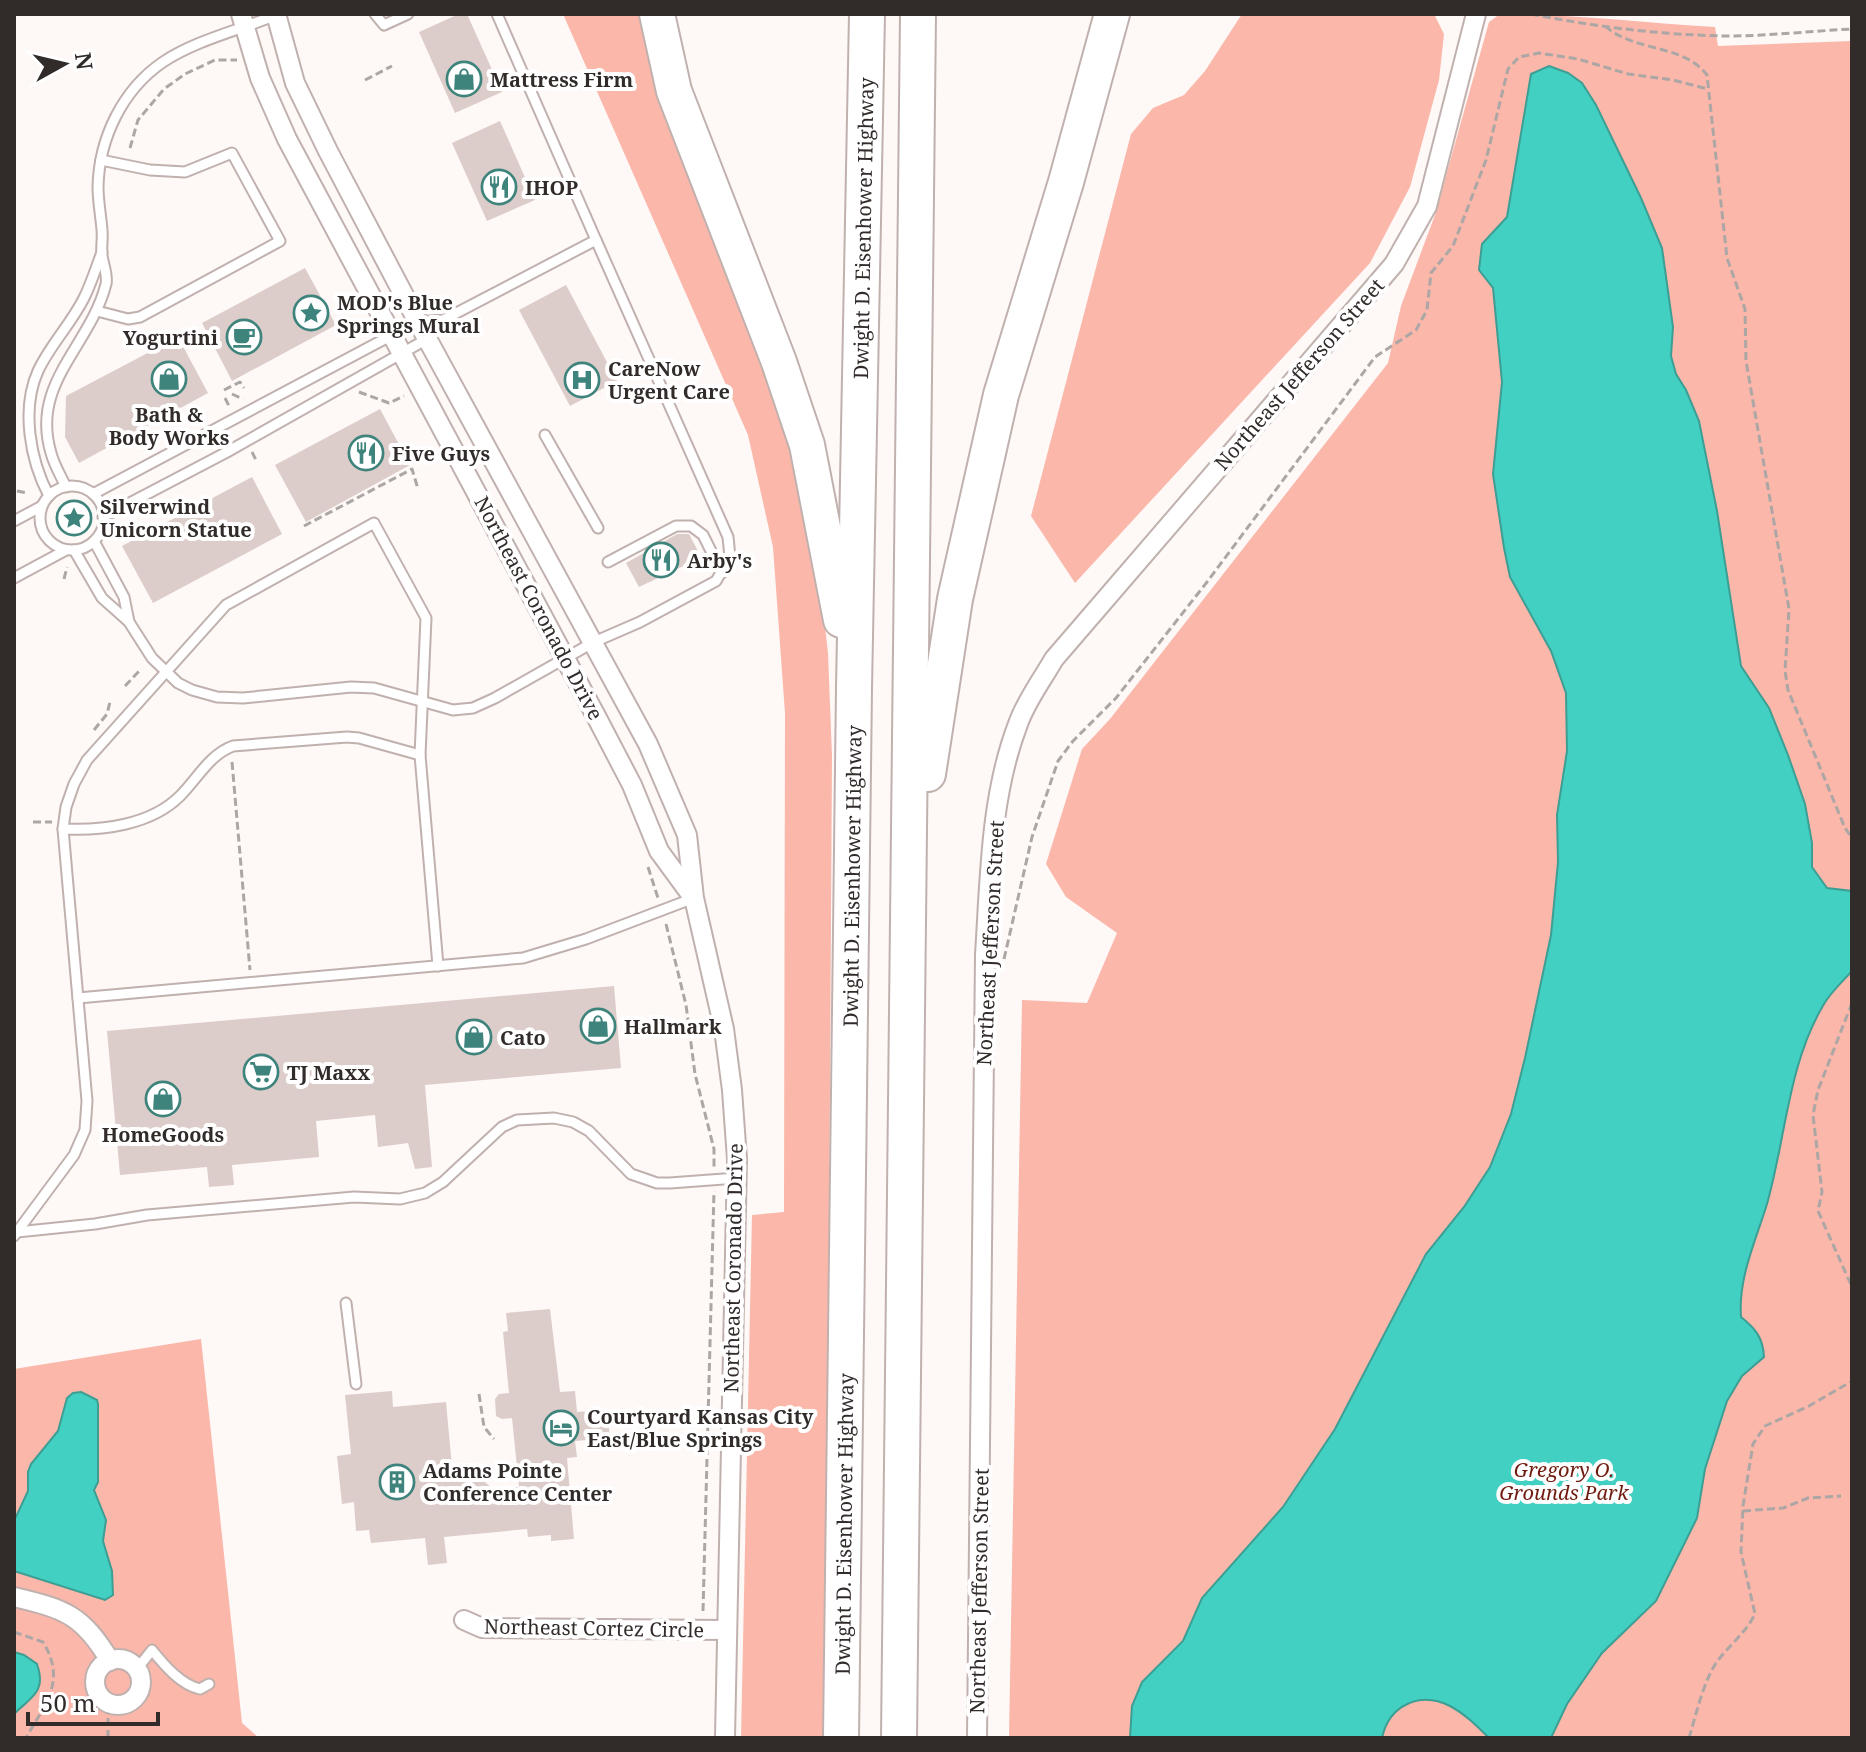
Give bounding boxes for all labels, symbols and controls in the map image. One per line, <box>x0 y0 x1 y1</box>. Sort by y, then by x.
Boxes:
north arrow <box>24 24 104 104</box>
text: N <box>69 50 101 72</box>
shop icon: Mattress Firm <box>445 60 483 98</box>
place label: Mattress Firm <box>490 66 633 93</box>
street label: Dwight D. Eisenhower Highway <box>846 76 879 379</box>
restaurant icon: IHOP <box>480 168 518 206</box>
place label: IHOP <box>525 174 578 201</box>
street label: Northeast Jefferson Street <box>1208 272 1390 476</box>
place label: MOD's Blue Springs Mural <box>337 289 480 339</box>
place icon: MOD's Blue Springs Mural <box>292 294 330 332</box>
cafe icon: Yogurtini <box>225 318 263 356</box>
place label: Yogurtini <box>123 324 218 351</box>
place label: CareNow Urgent Care <box>608 355 730 405</box>
shop icon: Bath & Body Works <box>150 360 188 398</box>
hospital icon: CareNow Urgent Care <box>563 361 601 399</box>
place label: Bath & Body Works <box>109 401 229 451</box>
restaurant icon: Five Guys <box>347 434 385 472</box>
place label: Five Guys <box>392 440 490 467</box>
street label: Northeast Coronado Drive <box>468 491 610 725</box>
place label: Silverwind Unicorn Statue <box>100 493 252 543</box>
place icon: Silverwind Unicorn Statue <box>55 499 93 537</box>
restaurant icon: Arby's <box>642 541 680 579</box>
place label: Arby's <box>687 547 752 574</box>
street label: Dwight D. Eisenhower Highway <box>836 724 867 1027</box>
street label: Northeast Jefferson Street <box>970 820 1010 1066</box>
shop icon: Hallmark <box>579 1007 617 1045</box>
place label: Hallmark <box>624 1013 722 1040</box>
shop icon: Cato <box>455 1018 493 1056</box>
place label: Cato <box>500 1024 546 1051</box>
supermarket icon: TJ Maxx <box>242 1053 280 1091</box>
place label: TJ Maxx <box>287 1059 370 1086</box>
shop icon: HomeGoods <box>144 1080 182 1118</box>
place label: HomeGoods <box>102 1121 224 1148</box>
street label: Northeast Coronado Drive <box>717 1143 749 1393</box>
street label: Dwight D. Eisenhower Highway <box>828 1372 859 1675</box>
place label: Courtyard Kansas City East/Blue Springs <box>587 1403 814 1453</box>
hotel icon: Courtyard Kansas City East/Blue Springs <box>542 1409 580 1447</box>
park label: Gregory O. Grounds Park <box>1499 1456 1629 1506</box>
place label: Adams Pointe Conference Center <box>423 1457 613 1507</box>
building icon: Adams Pointe Conference Center <box>378 1463 416 1501</box>
street label: Northeast Jefferson Street <box>963 1468 995 1714</box>
street label: Northeast Cortez Circle <box>484 1613 704 1643</box>
scale bar <box>28 1676 158 1726</box>
text: 50 m <box>40 1686 96 1719</box>

